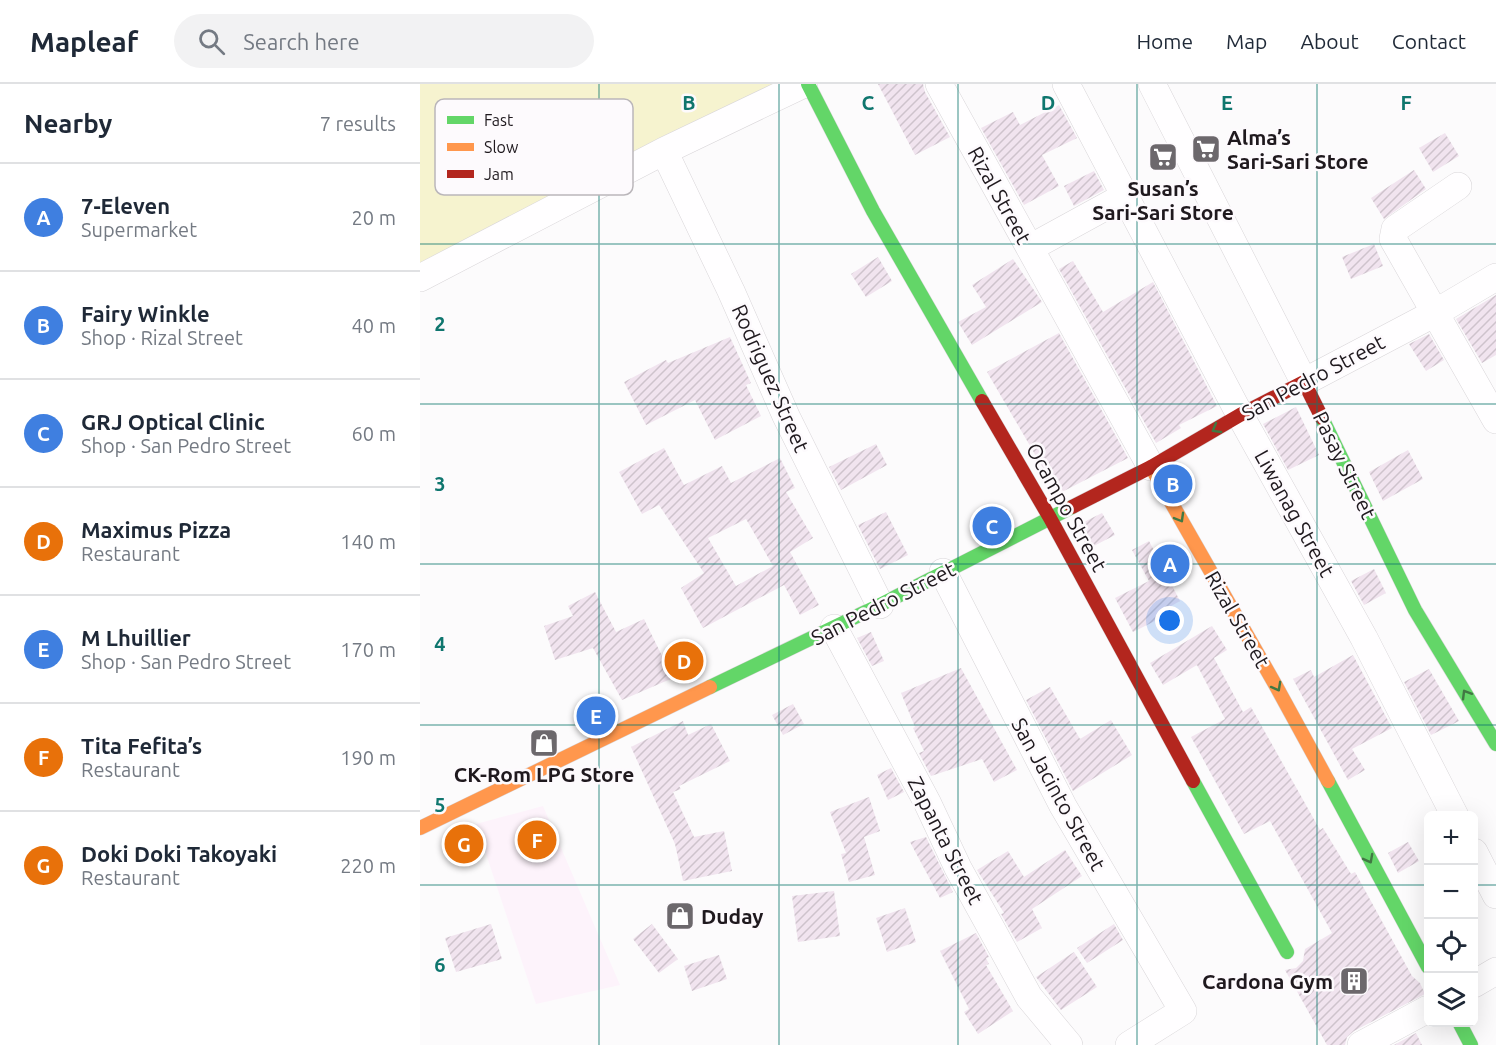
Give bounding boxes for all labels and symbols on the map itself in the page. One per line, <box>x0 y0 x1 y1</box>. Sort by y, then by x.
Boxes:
text: B <box>682 91 696 114</box>
text: C <box>862 91 875 114</box>
text: D <box>1041 91 1055 114</box>
text: E <box>1221 91 1233 114</box>
text: F <box>1400 91 1412 114</box>
legend <box>435 99 633 195</box>
text: Fast <box>484 111 514 129</box>
place label: Alma’s Sari-Sari Store <box>1227 125 1369 173</box>
supermarket icon: Alma’s Sari-Sari Store <box>1190 133 1222 165</box>
text: Slow <box>484 138 519 156</box>
supermarket icon: Susan’s Sari-Sari Store <box>1147 141 1179 173</box>
street label: Rizal Street <box>963 142 1037 248</box>
text: Jam <box>484 165 514 183</box>
place label: Susan’s Sari-Sari Store <box>1092 176 1234 224</box>
street label: Rodriguez Street <box>728 300 814 456</box>
text: 2 <box>434 312 446 335</box>
street label: San Pedro Street <box>1237 329 1389 425</box>
street label: Pasay Street <box>1309 407 1381 523</box>
one-way arrow <box>1212 422 1222 433</box>
street label: Ocampo Street <box>1022 439 1112 575</box>
street label: Liwanag Street <box>1250 445 1340 581</box>
pin: B <box>1154 462 1192 506</box>
text: 3 <box>434 472 446 495</box>
pin: C <box>972 504 1012 548</box>
one-way arrow <box>1172 512 1184 522</box>
pin: A <box>1150 542 1190 586</box>
street label: San Pedro Street <box>807 556 959 650</box>
street label: Rizal Street <box>1201 566 1275 672</box>
your location <box>1155 606 1184 635</box>
text: 4 <box>434 632 446 655</box>
pin: D <box>664 638 704 684</box>
one-way arrow <box>1270 681 1281 691</box>
one-way arrow <box>1461 690 1473 700</box>
pin: E <box>576 694 615 738</box>
street label: San Jacinto Street <box>1007 714 1111 874</box>
shop icon: CK-Rom LPG Store <box>528 727 560 759</box>
place label: CK-Rom LPG Store <box>454 762 634 786</box>
street label: Zapanta Street <box>903 772 989 908</box>
text: 5 <box>434 793 446 816</box>
pin: F <box>518 818 556 862</box>
pin: G <box>444 822 483 867</box>
one-way arrow <box>1362 853 1373 863</box>
shop icon: Duday <box>664 900 696 932</box>
place label: Duday <box>701 904 764 928</box>
text: 6 <box>434 953 446 976</box>
building icon: Cardona Gym <box>1338 965 1370 997</box>
place label: Cardona Gym <box>1202 969 1333 993</box>

